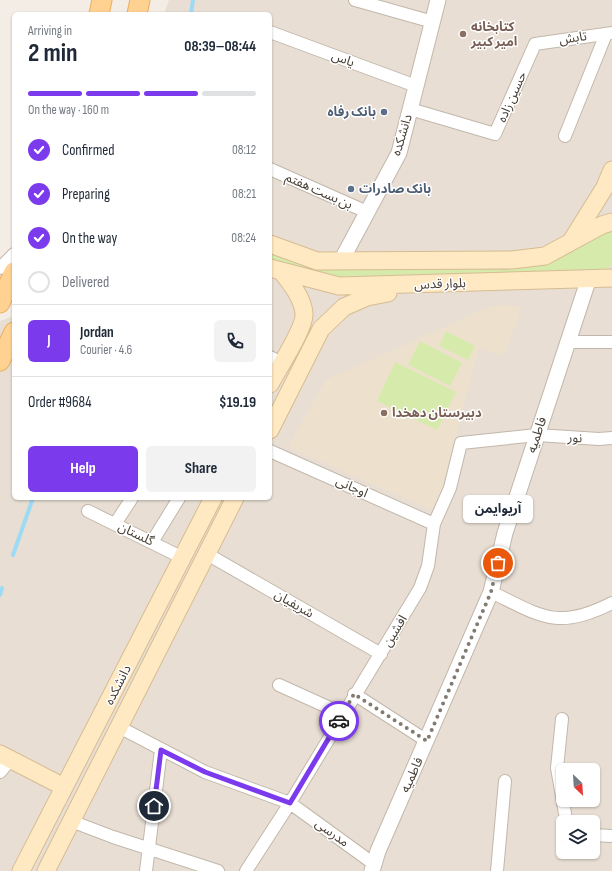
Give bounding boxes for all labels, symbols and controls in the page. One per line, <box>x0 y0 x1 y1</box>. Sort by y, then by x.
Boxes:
place label: کتابخانه امیر کبیر <box>470 19 517 50</box>
text: Arriving in <box>28 23 72 39</box>
street label: تابش <box>558 28 588 48</box>
marker: کتابخانه امیر کبیر <box>458 29 468 39</box>
text: 08:39–08:44 <box>184 37 256 56</box>
text: 2 min <box>28 38 78 69</box>
street label: یاس <box>329 47 357 71</box>
street label: حسین زاده <box>494 69 530 125</box>
text: On the way · 160 m <box>28 102 109 118</box>
place label: بانک رفاه <box>327 104 376 120</box>
marker: بانک رفاه <box>379 107 389 117</box>
street label: دانشکده <box>388 112 416 158</box>
icon: check <box>28 139 50 161</box>
text: Confirmed <box>62 141 115 160</box>
text: 08:12 <box>232 142 256 158</box>
street label: بن بست هفتم <box>282 169 355 215</box>
place label: بانک صادرات <box>359 181 431 197</box>
icon: check <box>28 183 50 205</box>
marker: بانک صادرات <box>346 184 356 194</box>
text: Preparing <box>62 185 110 204</box>
text: 08:21 <box>232 186 256 202</box>
icon: check <box>28 227 50 249</box>
text: On the way <box>62 229 117 248</box>
text: 08:24 <box>231 230 256 246</box>
text: Delivered <box>62 273 109 292</box>
street label: بلوار قدس <box>414 275 466 293</box>
button: phone <box>214 320 256 362</box>
text: Jordan <box>80 323 114 342</box>
text: J <box>47 331 51 350</box>
text: Courier · 4.6 <box>80 342 132 358</box>
text: Order #9684 <box>28 393 92 412</box>
text: $19.19 <box>219 393 256 412</box>
place label: دبیرستان دهخدا <box>392 405 482 421</box>
marker: دبیرستان دهخدا <box>379 408 389 418</box>
street label: فاطمیه <box>524 415 550 455</box>
street label: نور <box>566 429 583 446</box>
button: Help <box>28 446 138 492</box>
button: Share <box>146 446 256 492</box>
street label: اوجانی <box>333 473 371 501</box>
callout: آریوایمن <box>463 495 533 523</box>
text: آریوایمن <box>475 501 521 517</box>
street label: گلستان <box>115 519 157 550</box>
pin <box>481 546 515 580</box>
icon: bag <box>487 552 509 574</box>
street label: شریفیان <box>271 586 317 622</box>
street label: افشین <box>379 612 411 650</box>
street label: دانشکده <box>101 662 135 708</box>
courier <box>319 701 359 741</box>
icon: car <box>328 710 350 732</box>
street label: فاطمیه <box>397 755 427 795</box>
north arrow <box>556 763 600 807</box>
map controls <box>556 763 600 859</box>
pin <box>137 789 171 823</box>
icon: home <box>143 795 165 817</box>
street label: مدرسی <box>312 815 352 851</box>
button: layers <box>556 815 600 859</box>

